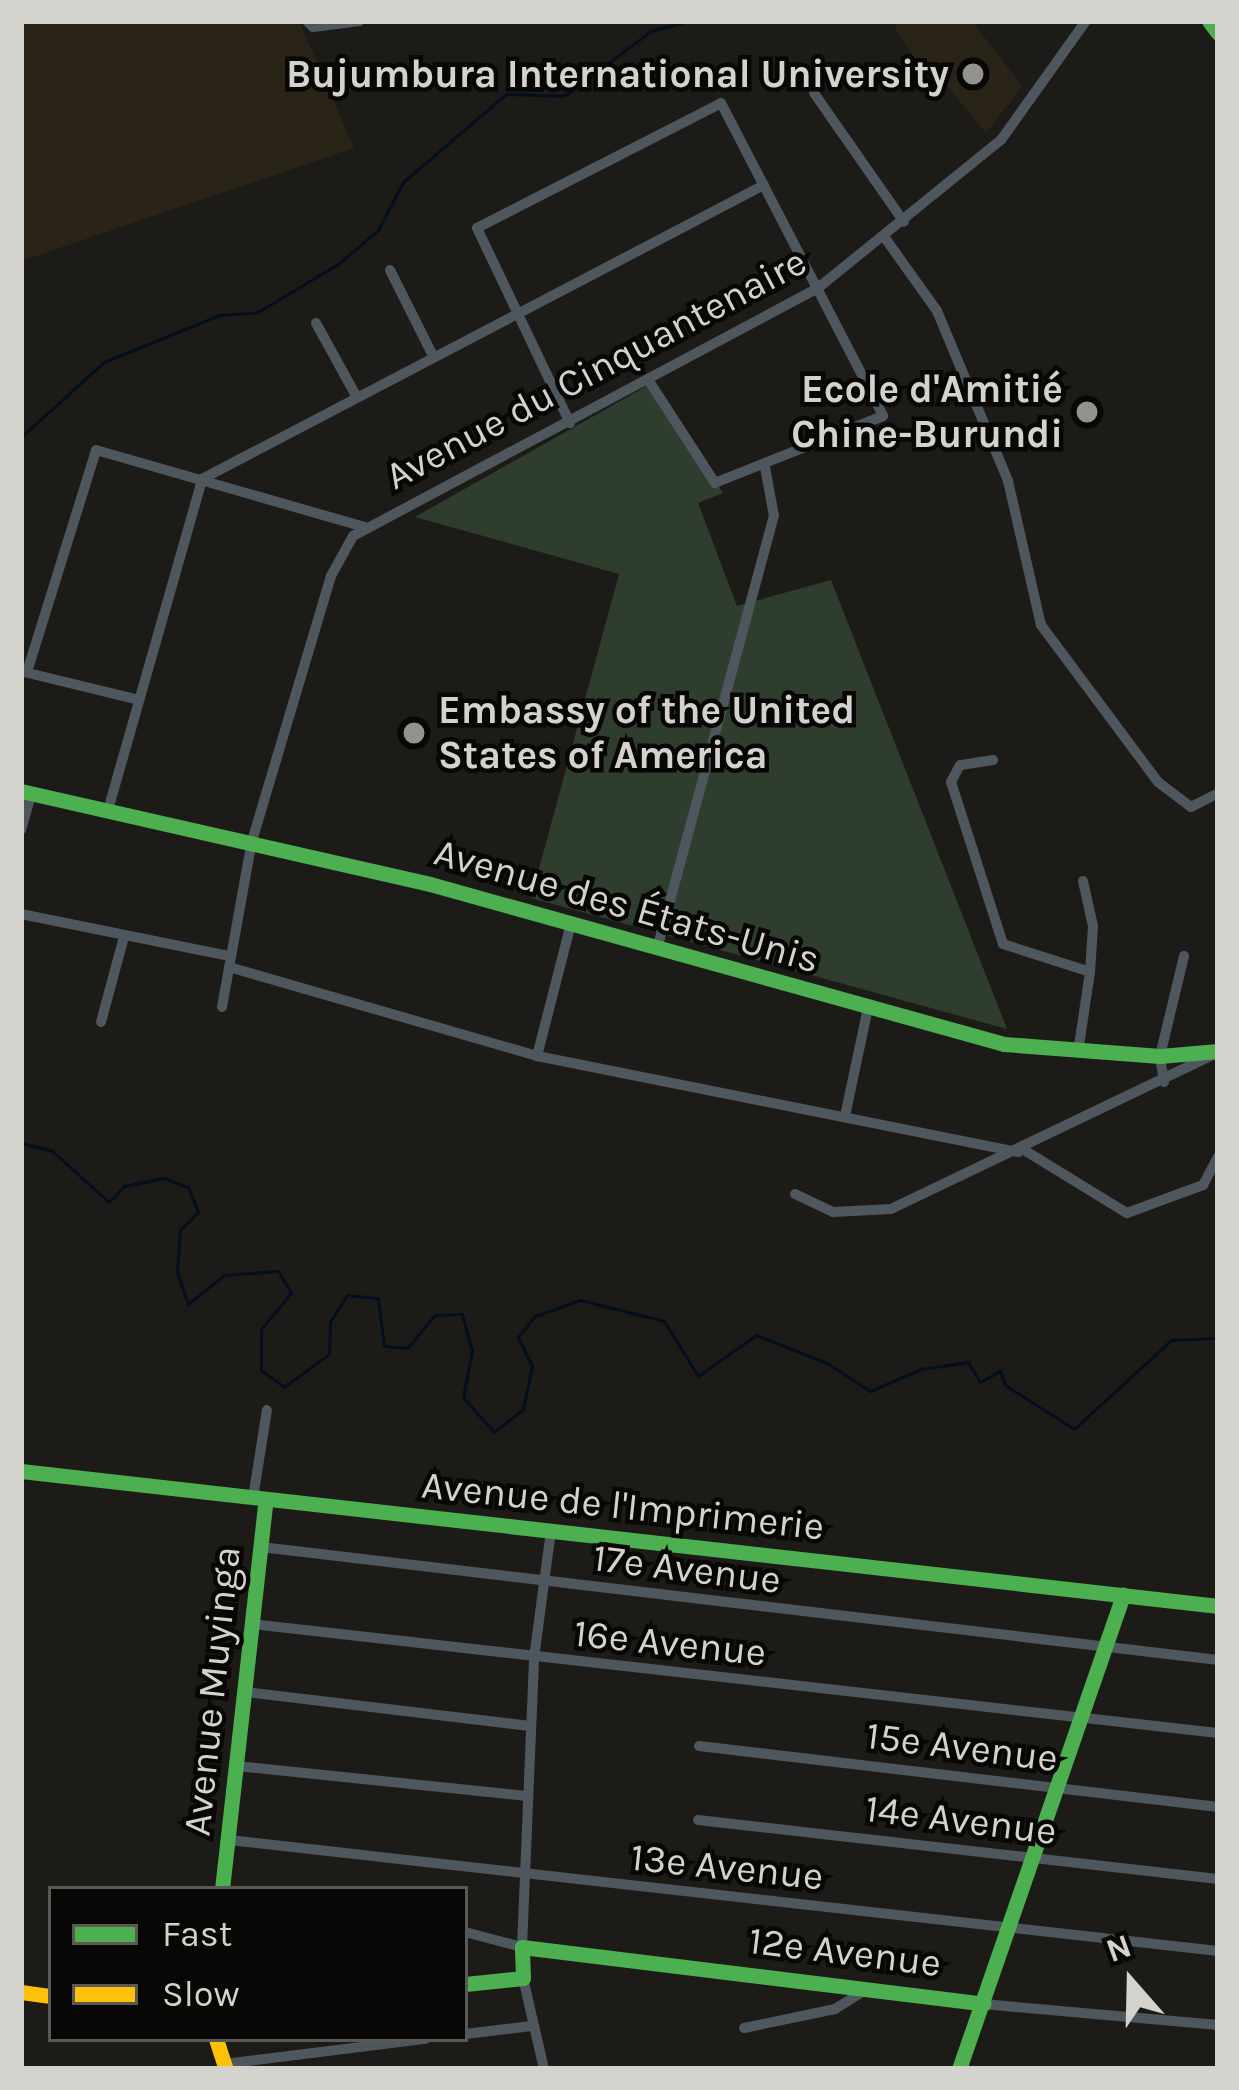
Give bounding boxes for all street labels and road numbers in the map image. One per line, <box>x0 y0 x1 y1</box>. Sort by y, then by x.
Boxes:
street label: Avenue du Cinquantenaire <box>378 238 814 500</box>
street label: Avenue des États-Unis <box>429 829 825 983</box>
street label: Avenue de l'Imprimerie <box>419 1462 827 1550</box>
street label: 17e Avenue <box>590 1534 784 1604</box>
street label: Avenue Muyinga <box>174 1544 250 1838</box>
street label: 16e Avenue <box>572 1610 768 1676</box>
street label: 15e Avenue <box>864 1712 1060 1782</box>
street label: 14e Avenue <box>863 1785 1059 1855</box>
street label: 13e Avenue <box>628 1834 826 1900</box>
street label: 12e Avenue <box>746 1917 944 1987</box>

